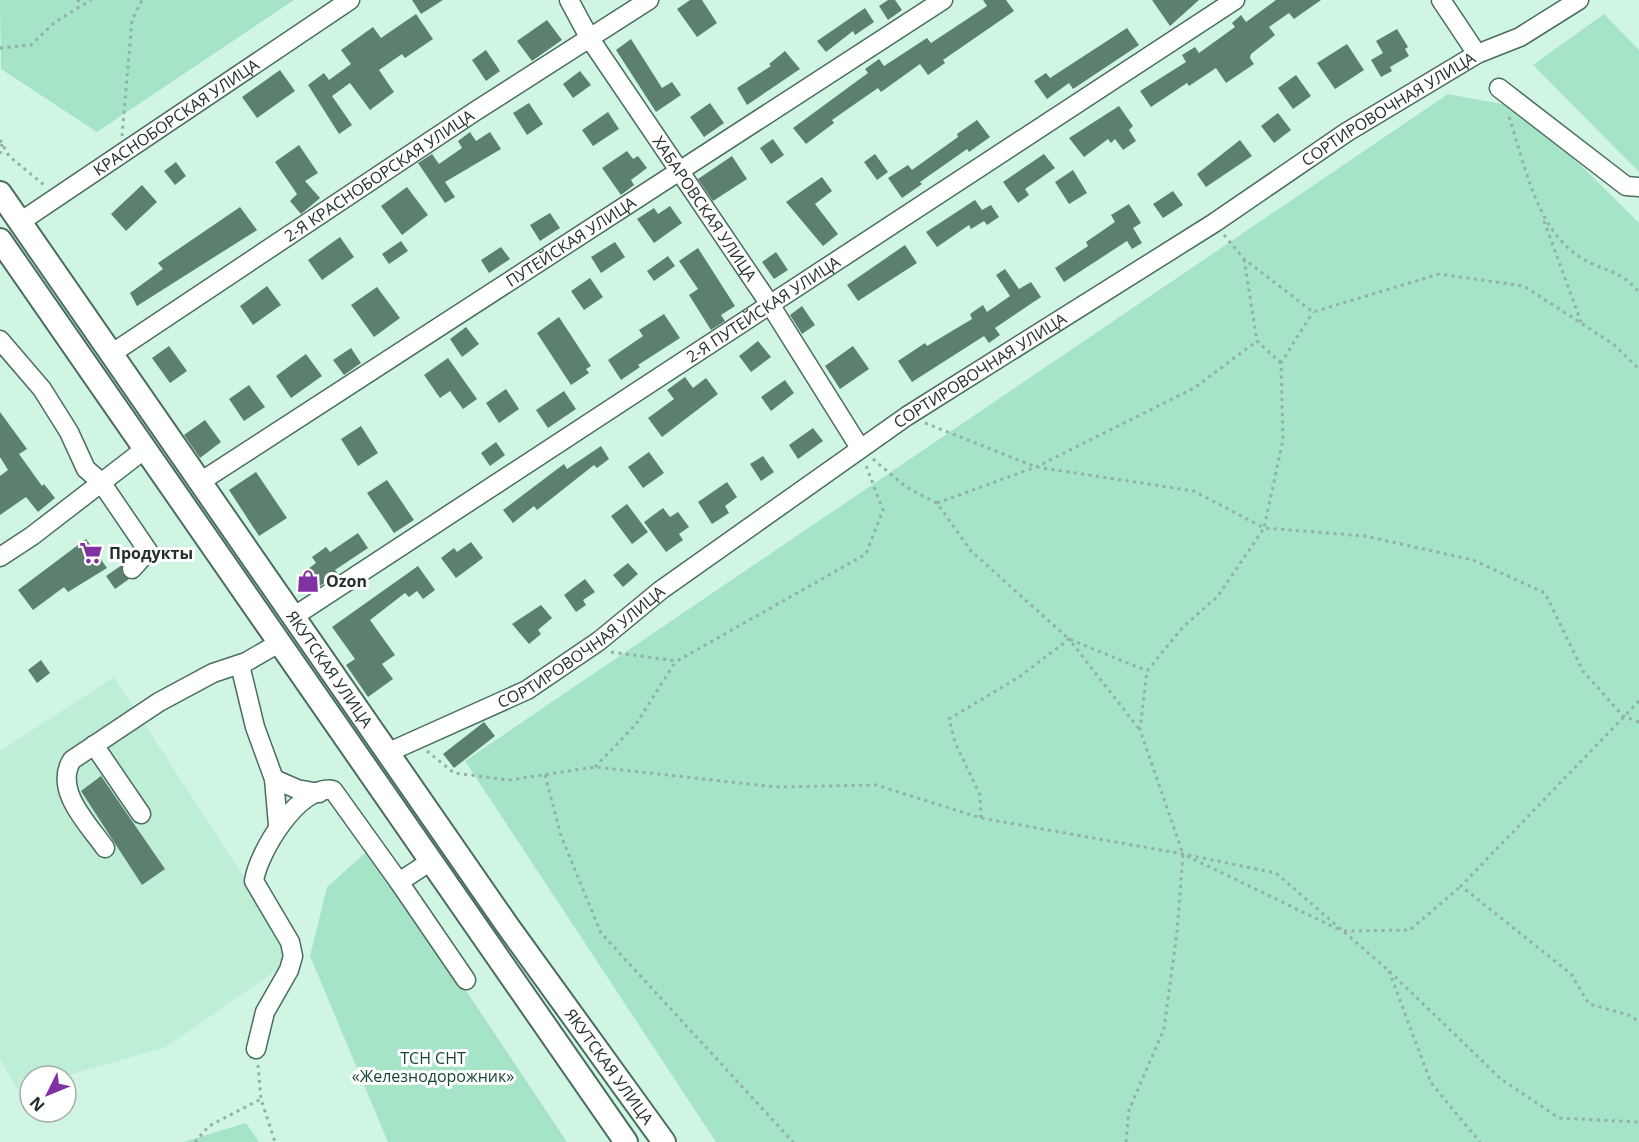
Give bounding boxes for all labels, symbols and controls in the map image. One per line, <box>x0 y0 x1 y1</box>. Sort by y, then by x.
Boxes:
street label: СОРТИРОВОЧНАЯ УЛИЦА <box>1297 46 1480 171</box>
street label: КРАСНОБОРСКАЯ УЛИЦА <box>89 53 264 181</box>
street label: 2-Я КРАСНОБОРСКАЯ УЛИЦА <box>280 104 479 247</box>
street label: ХАБАРОВСКАЯ УЛИЦА <box>648 131 762 286</box>
street label: ПУТЕЙСКАЯ УЛИЦА <box>502 191 641 292</box>
street label: 2-Я ПУТЕЙСКАЯ УЛИЦА <box>682 250 845 367</box>
street label: СОРТИРОВОЧНАЯ УЛИЦА <box>889 307 1071 433</box>
supermarket icon: Продукты <box>78 540 104 566</box>
place label: Продукты <box>109 542 193 564</box>
shop icon: Ozon <box>295 568 321 594</box>
place label: Ozon <box>326 570 367 592</box>
street label: СОРТИРОВОЧНАЯ УЛИЦА <box>494 580 670 713</box>
street label: ЯКУТСКАЯ УЛИЦА <box>281 606 379 733</box>
street label: ЯКУТСКАЯ УЛИЦА <box>560 1004 659 1130</box>
park label: ТСН СНТ «Железнодорожник» <box>352 1047 514 1087</box>
north arrow <box>18 1064 78 1124</box>
text: N <box>25 1092 50 1116</box>

